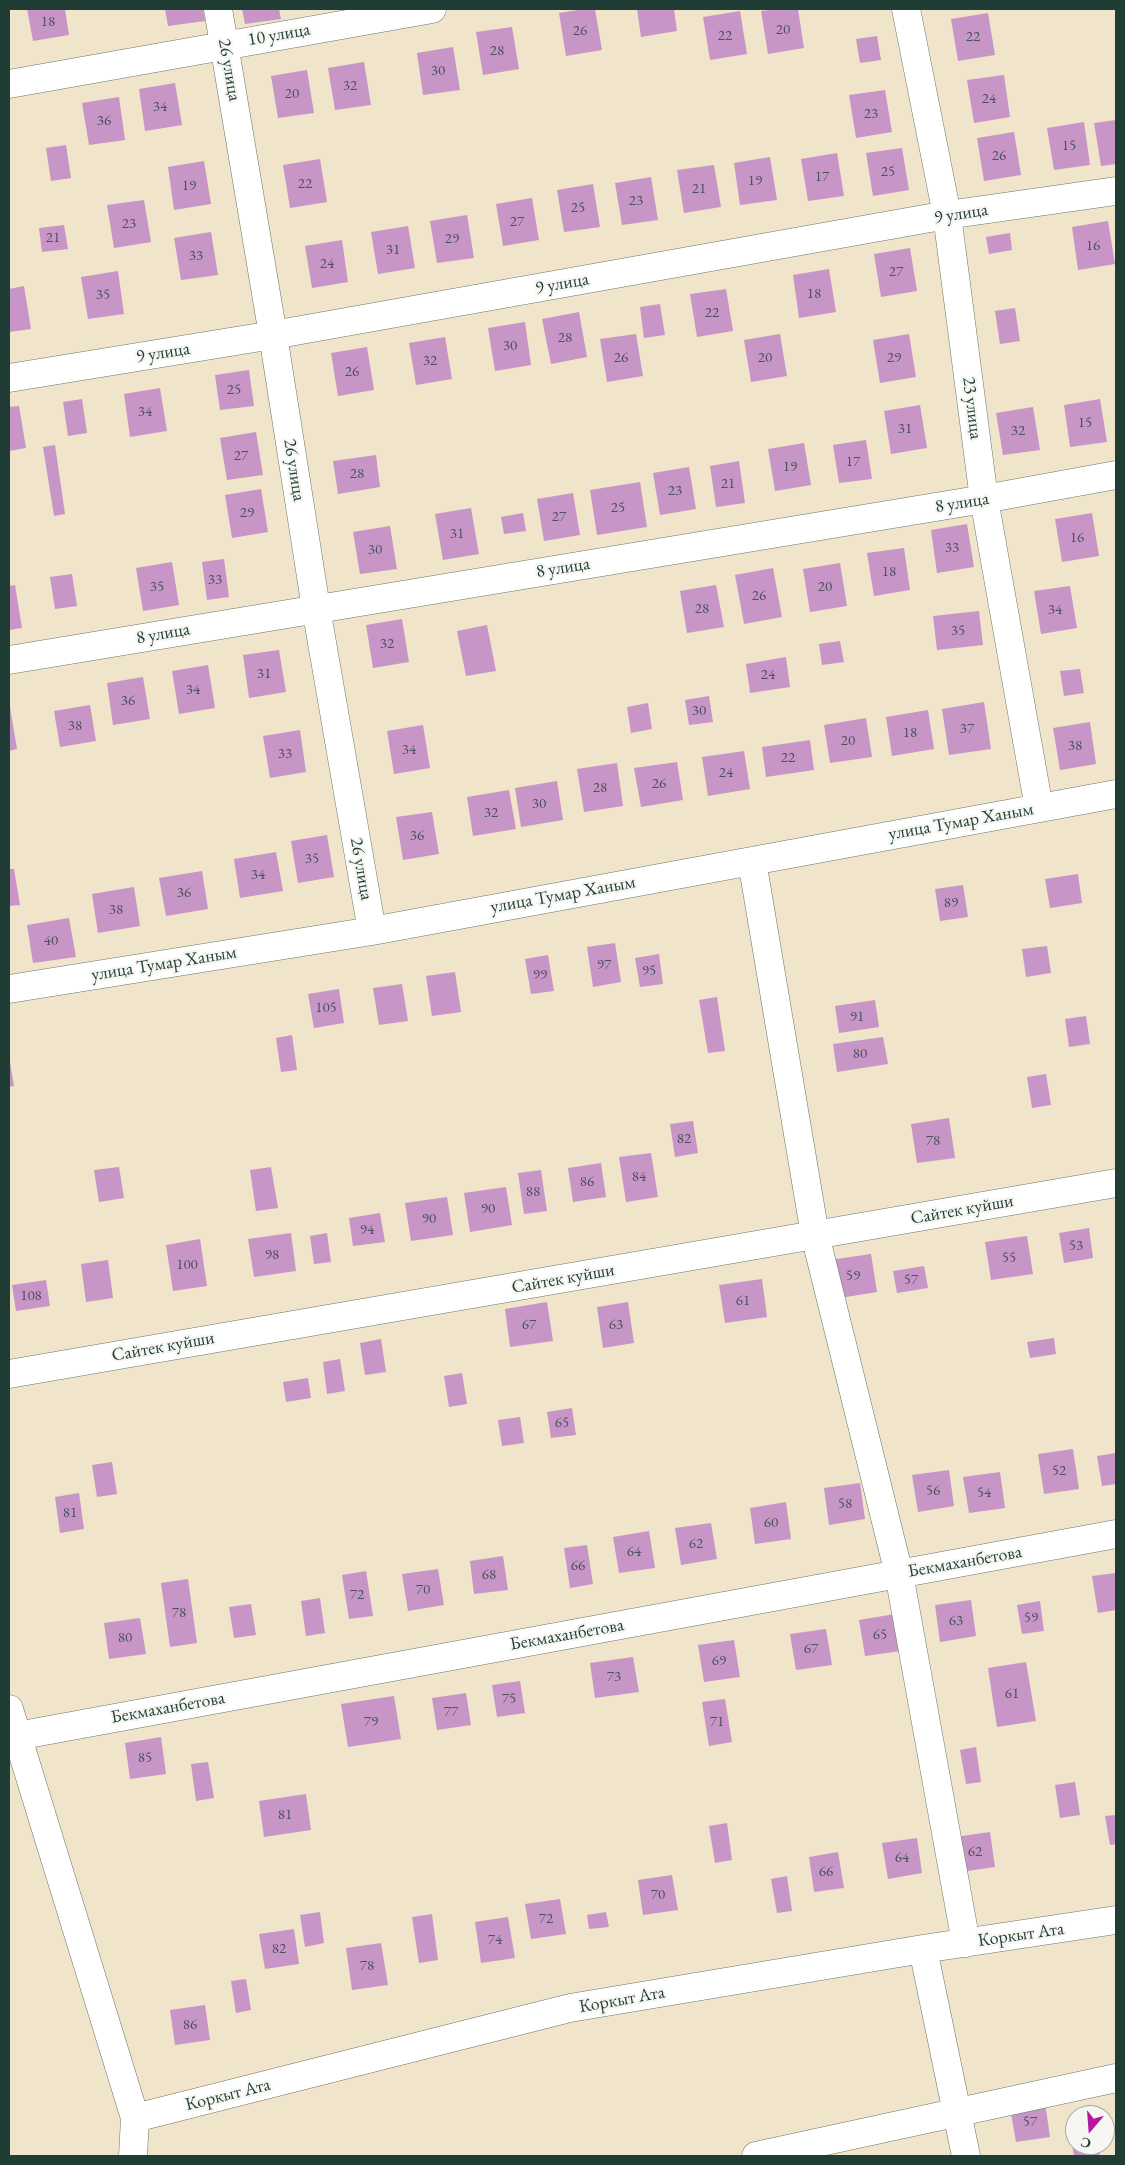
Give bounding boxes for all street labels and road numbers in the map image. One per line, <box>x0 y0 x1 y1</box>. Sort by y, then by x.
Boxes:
street label: 10 улица <box>246 19 312 51</box>
street label: 26 улица <box>213 37 245 103</box>
street label: 9 улица <box>933 199 989 229</box>
street label: 9 улица <box>533 269 591 299</box>
street label: 9 улица <box>135 338 191 368</box>
street label: 23 улица <box>957 375 987 441</box>
street label: 26 улица <box>278 437 310 503</box>
street label: 8 улица <box>934 488 990 518</box>
street label: 8 улица <box>535 553 591 583</box>
street label: 8 улица <box>134 619 192 649</box>
street label: улица Тумар Ханым <box>887 799 1035 845</box>
street label: 26 улица <box>345 836 377 902</box>
street label: улица Тумар Ханым <box>489 872 637 918</box>
street label: улица Тумар Ханым <box>90 942 238 986</box>
street label: Сайтек куйши <box>909 1190 1015 1230</box>
street label: Сайтек куйши <box>510 1259 616 1299</box>
street label: Сайтек куйши <box>110 1327 216 1367</box>
street label: Бекмаханбетова <box>906 1541 1024 1583</box>
street label: Бекмаханбетова <box>508 1614 626 1656</box>
street label: Бекмаханбетова <box>109 1687 227 1729</box>
street label: Коркыт Ата <box>977 1918 1065 1952</box>
street label: Коркыт Ата <box>577 1982 667 2018</box>
street label: Коркыт Ата <box>183 2074 273 2116</box>

